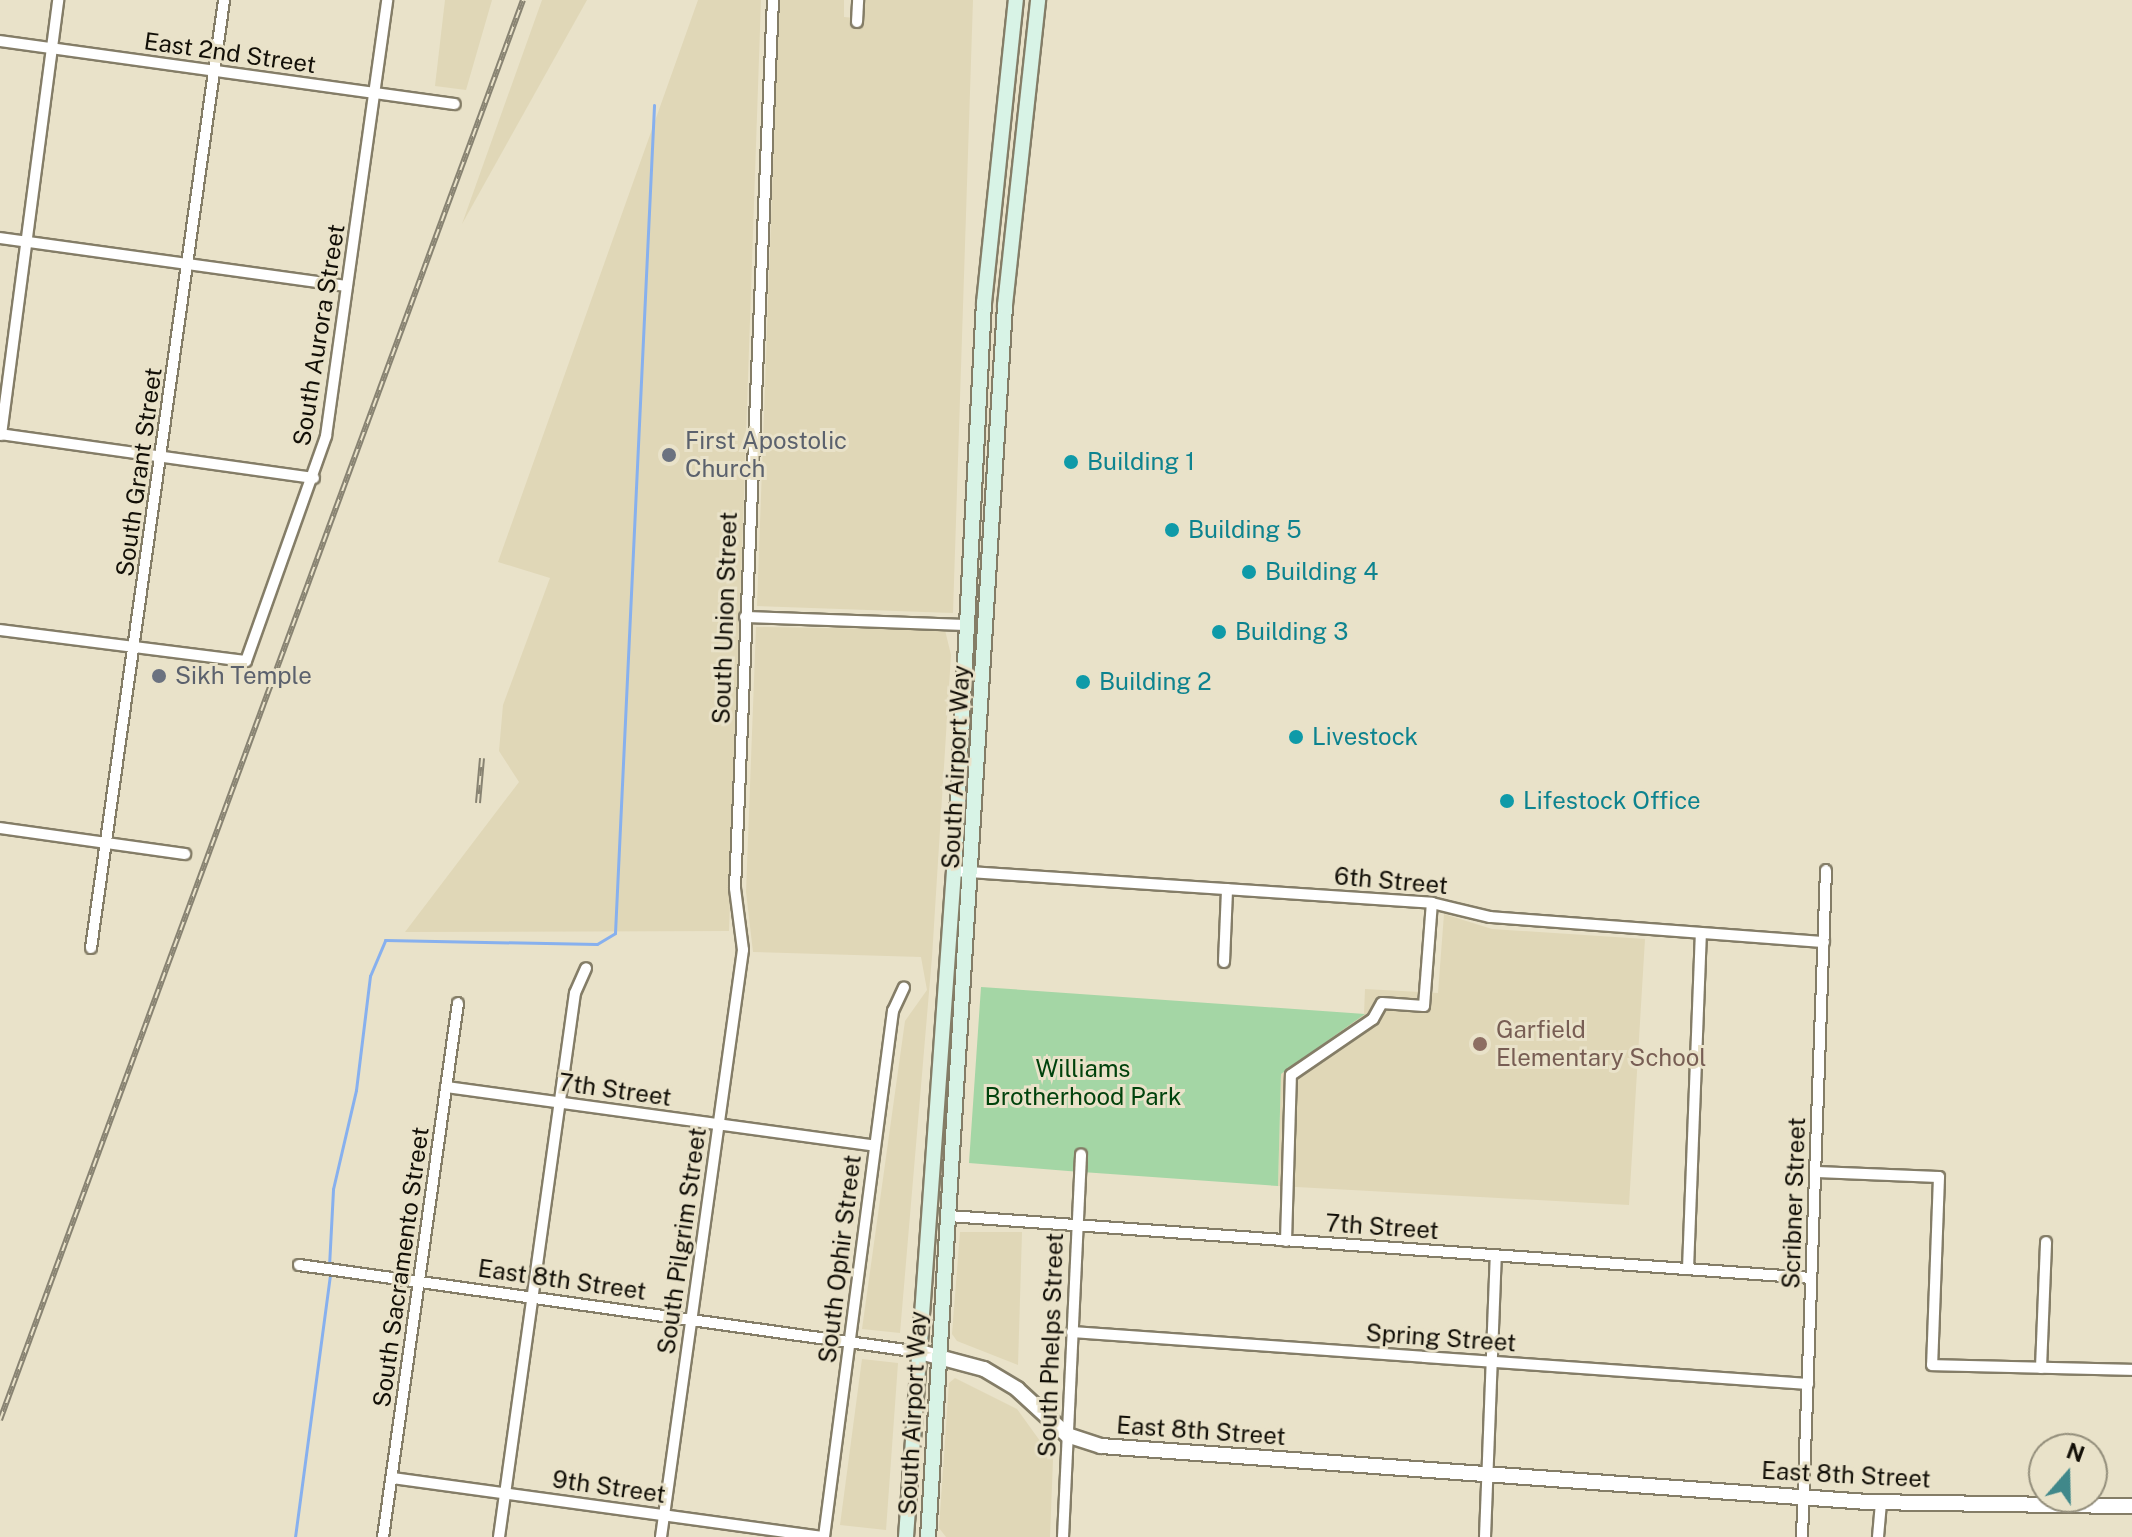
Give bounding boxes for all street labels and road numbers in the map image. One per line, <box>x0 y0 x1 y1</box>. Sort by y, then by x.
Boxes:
street label: East 2nd Street <box>142 27 318 79</box>
street label: South Aurora Street <box>287 222 351 448</box>
street label: South Grant Street <box>110 366 168 578</box>
street label: South Union Street <box>707 511 743 725</box>
street label: South Airport Way <box>936 664 976 870</box>
street label: 6th Street <box>1333 862 1449 900</box>
street label: 7th Street <box>557 1068 673 1112</box>
street label: Scribner Street <box>1777 1117 1811 1289</box>
street label: South Sacramento Street <box>367 1125 435 1409</box>
street label: South Pilgrim Street <box>652 1126 712 1356</box>
street label: South Ophir Street <box>813 1153 867 1365</box>
street label: 7th Street <box>1324 1209 1440 1245</box>
street label: South Phelps Street <box>1033 1232 1069 1458</box>
street label: East 8th Street <box>476 1254 648 1306</box>
street label: South Airport Way <box>893 1310 933 1516</box>
street label: Spring Street <box>1365 1318 1517 1358</box>
street label: East 8th Street <box>1115 1411 1287 1451</box>
street label: East 8th Street <box>1761 1456 1931 1494</box>
street label: 9th Street <box>551 1465 667 1509</box>

